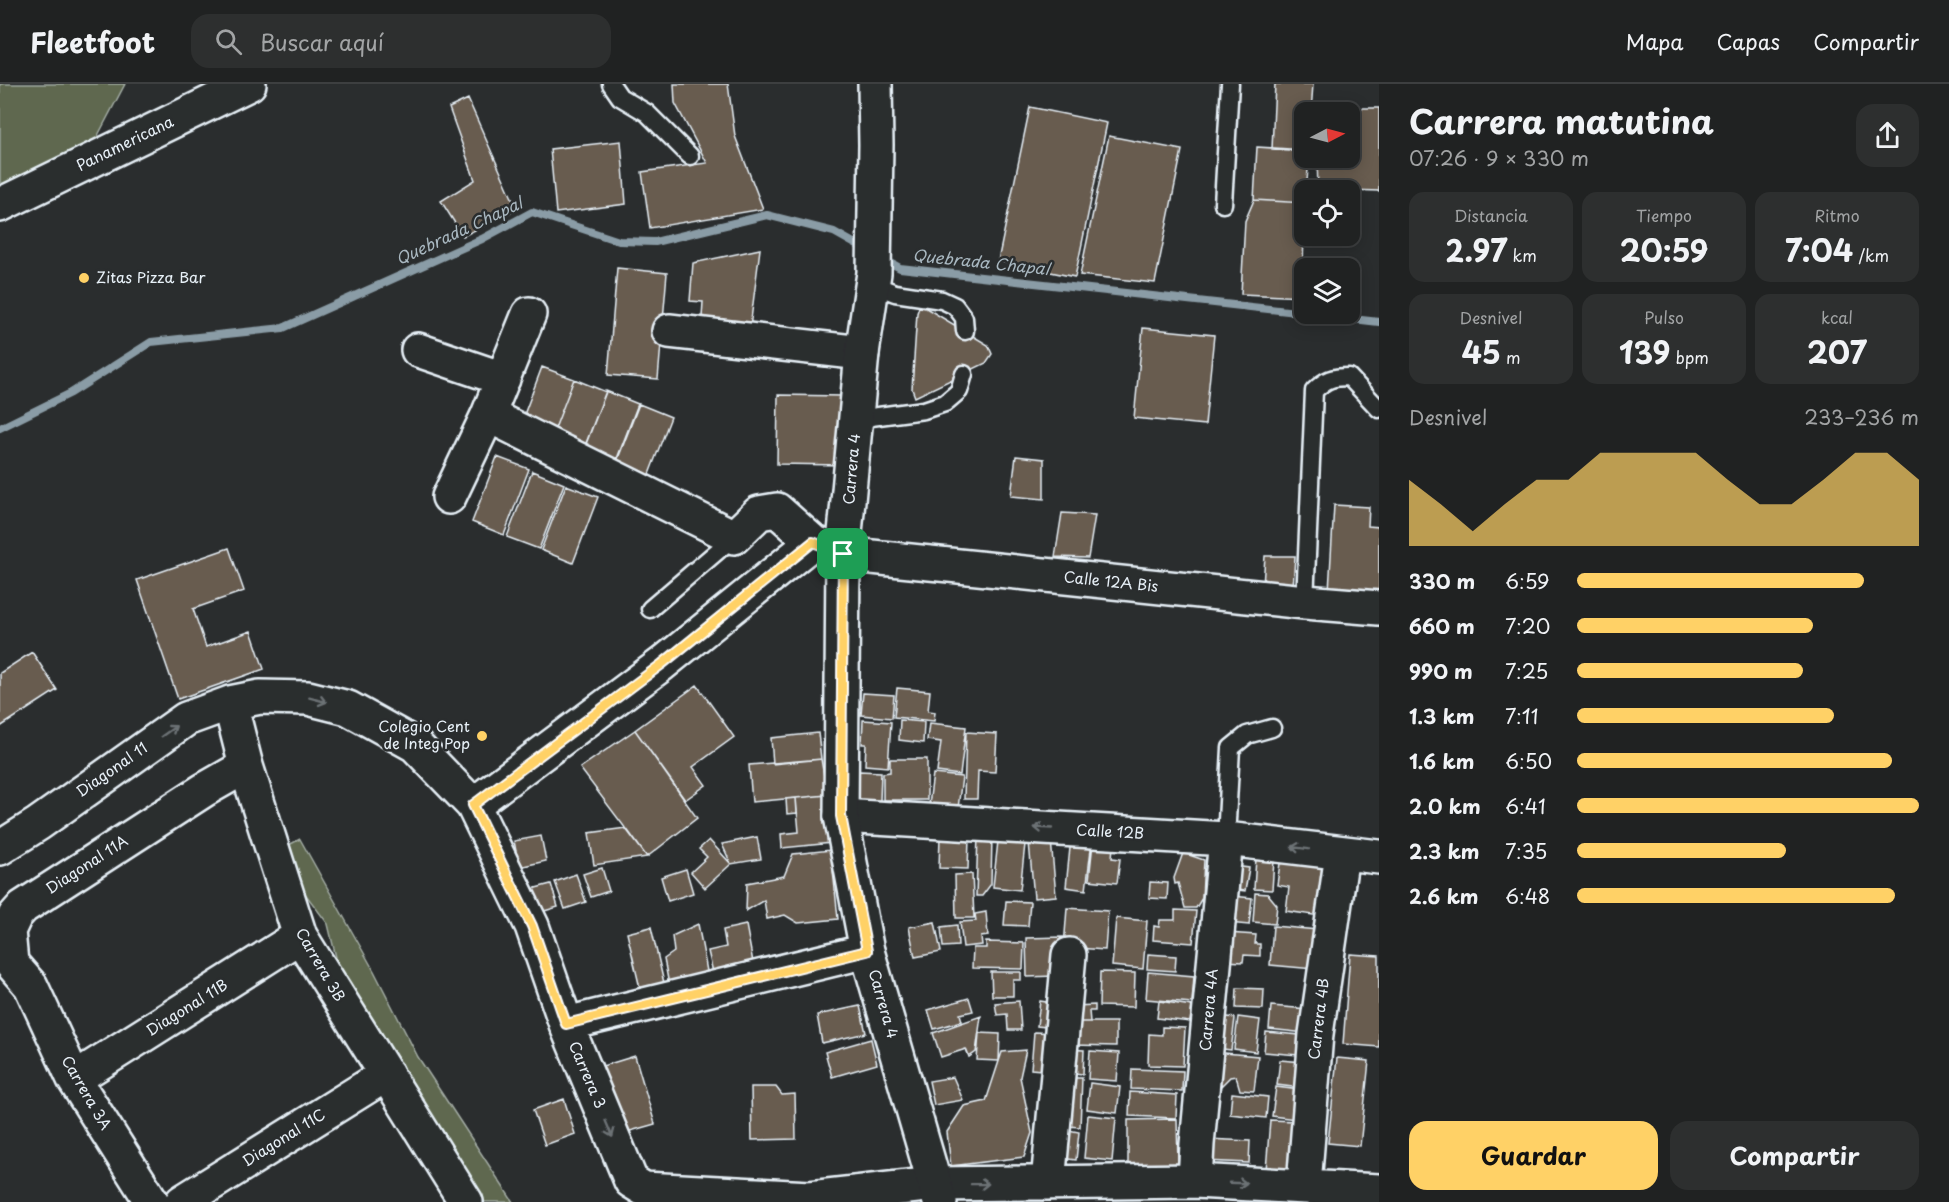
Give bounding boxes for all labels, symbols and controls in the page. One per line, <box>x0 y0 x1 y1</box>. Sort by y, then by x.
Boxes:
search box <box>191 14 611 68</box>
text: Fleetfoot <box>30 20 155 63</box>
icon: search <box>212 25 245 58</box>
text: Buscar aquí <box>260 25 384 58</box>
text: Mapa <box>1626 25 1684 57</box>
text: Capas <box>1717 25 1780 57</box>
text: Compartir <box>1813 25 1919 57</box>
text: Carrera matutina <box>1409 95 1714 145</box>
north arrow <box>1294 102 1360 168</box>
map controls <box>1294 102 1360 324</box>
button: share <box>1856 104 1919 167</box>
street label: Panamericana <box>72 109 177 176</box>
text: 07:26 · 9 × 330 m <box>1409 143 1589 173</box>
button: locate <box>1294 180 1360 246</box>
water label: Quebrada Chapal <box>391 189 528 270</box>
text: Distancia <box>1454 203 1528 227</box>
text: Tiempo <box>1636 203 1692 227</box>
text: Ritmo <box>1814 203 1860 227</box>
text: 2.97 <box>1445 227 1507 272</box>
text: 20:59 <box>1620 227 1708 272</box>
text: 7:04 <box>1785 227 1853 272</box>
water label: Quebrada Chapal <box>911 242 1053 280</box>
text: km <box>1507 243 1537 267</box>
text: /km <box>1853 243 1889 267</box>
button: layers <box>1294 258 1360 324</box>
place label: Zitas Pizza Bar <box>96 265 206 288</box>
marker: Zitas Pizza Bar <box>77 271 91 285</box>
text: Desnivel <box>1460 305 1522 329</box>
text: Pulso <box>1644 305 1684 329</box>
text: kcal <box>1821 305 1853 329</box>
text: 45 <box>1461 329 1501 374</box>
text: 139 <box>1619 329 1671 374</box>
text: 207 <box>1807 329 1867 374</box>
text: m <box>1501 345 1521 369</box>
text: bpm <box>1671 345 1709 369</box>
text: Desnivel <box>1409 402 1487 432</box>
text: 233–236 m <box>1804 402 1919 432</box>
street label: Carrera 4 <box>836 432 865 505</box>
pin <box>817 528 868 579</box>
icon: arrive <box>826 537 859 570</box>
street label: Calle 12A Bis <box>1063 564 1160 597</box>
text: 330 m <box>1409 566 1475 596</box>
text: 6:59 <box>1505 566 1550 596</box>
text: 660 m <box>1409 611 1475 641</box>
text: 7:20 <box>1505 611 1550 641</box>
text: 990 m <box>1409 656 1473 686</box>
text: 7:25 <box>1505 656 1548 686</box>
one-way arrow <box>309 695 328 707</box>
text: 1.3 km <box>1409 701 1475 731</box>
text: 7:11 <box>1505 701 1539 731</box>
place label: Colegio Cent de Integ Pop <box>378 714 470 754</box>
one-way arrow <box>160 725 176 737</box>
marker: Colegio Cent de Integ Pop <box>475 729 489 743</box>
street label: Diagonal 11 <box>71 736 152 802</box>
text: 1.6 km <box>1409 746 1474 776</box>
text: 6:50 <box>1505 746 1552 776</box>
text: 2.0 km <box>1409 791 1481 821</box>
text: 6:41 <box>1505 791 1546 821</box>
street label: Calle 12B <box>1076 817 1145 844</box>
one-way arrow <box>1033 822 1053 833</box>
street label: Diagonal 11A <box>41 829 132 899</box>
text: 2.3 km <box>1409 836 1479 866</box>
text: 7:35 <box>1505 836 1547 866</box>
one-way arrow <box>1291 843 1310 854</box>
text: 2.6 km <box>1409 881 1478 911</box>
text: 6:48 <box>1505 881 1550 911</box>
street label: Carrera 3B <box>291 923 352 1005</box>
street label: Carrera 4 <box>864 966 905 1041</box>
street label: Carrera 4A <box>1192 968 1223 1052</box>
street label: Diagonal 11B <box>141 972 232 1041</box>
street label: Carrera 4B <box>1301 977 1334 1061</box>
street label: Carrera 3 <box>564 1037 613 1112</box>
street label: Carrera 3A <box>57 1051 118 1134</box>
street label: Diagonal 11C <box>237 1102 329 1171</box>
one-way arrow <box>604 1119 615 1138</box>
button: Guardar <box>1409 1121 1658 1190</box>
button: Compartir <box>1670 1121 1919 1190</box>
one-way arrow <box>1228 1177 1248 1188</box>
one-way arrow <box>970 1178 990 1190</box>

